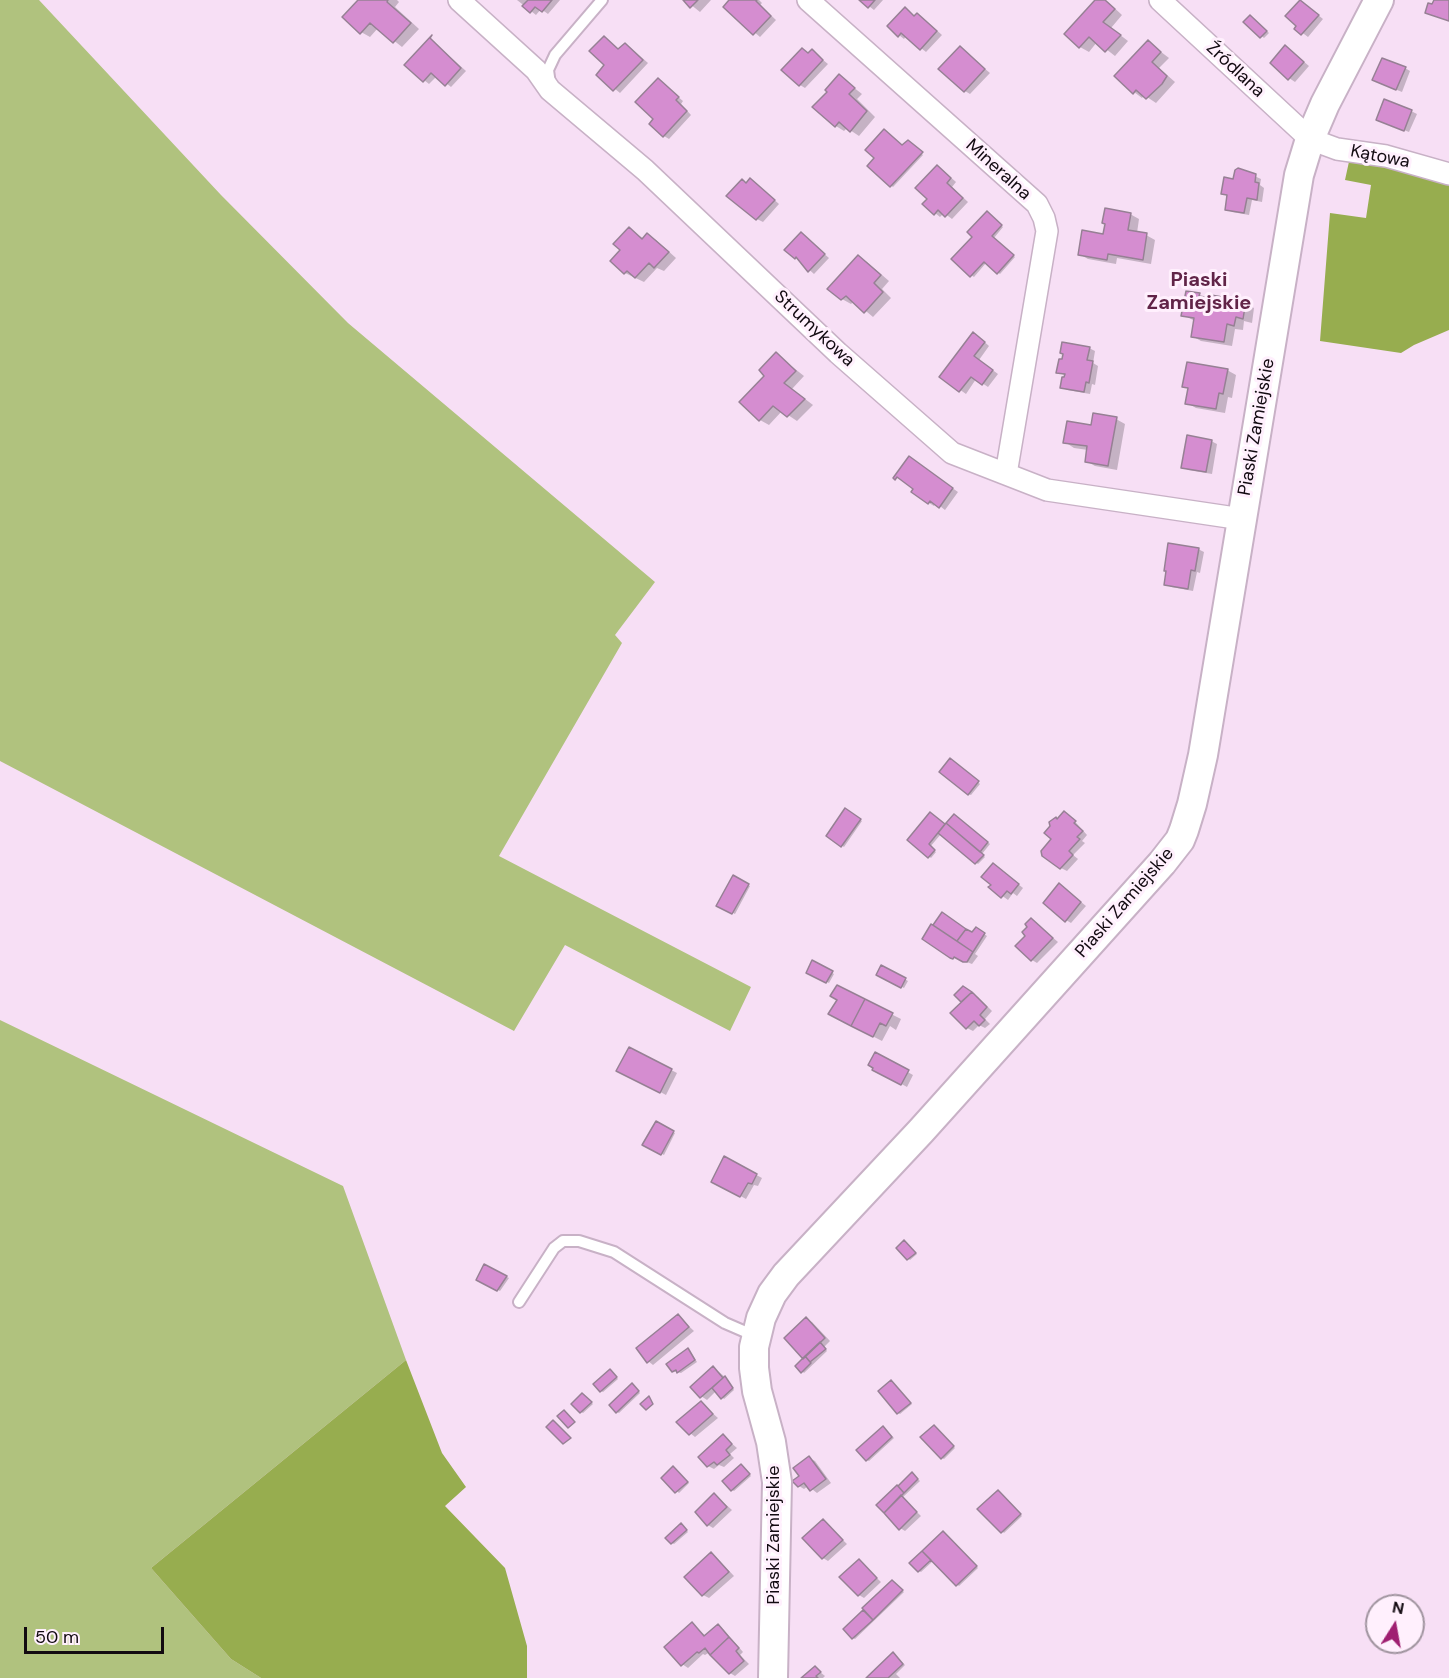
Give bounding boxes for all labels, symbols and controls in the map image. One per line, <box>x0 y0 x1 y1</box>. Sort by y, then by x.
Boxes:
street label: Źródlana <box>1201 38 1269 102</box>
street label: Mineralna <box>961 135 1035 205</box>
street label: Kątowa <box>1348 141 1412 173</box>
district label: Piaski Zamiejskie <box>1147 269 1251 316</box>
street label: Strumykowa <box>769 286 859 372</box>
street label: Piaski Zamiejskie <box>1234 357 1280 497</box>
street label: Piaski Zamiejskie <box>1071 843 1179 963</box>
street label: Piaski Zamiejskie <box>763 1466 785 1604</box>
north arrow <box>1365 1594 1425 1654</box>
text: N <box>1390 1596 1406 1619</box>
scale bar <box>27 1615 166 1653</box>
text: 50 m <box>35 1625 79 1649</box>

